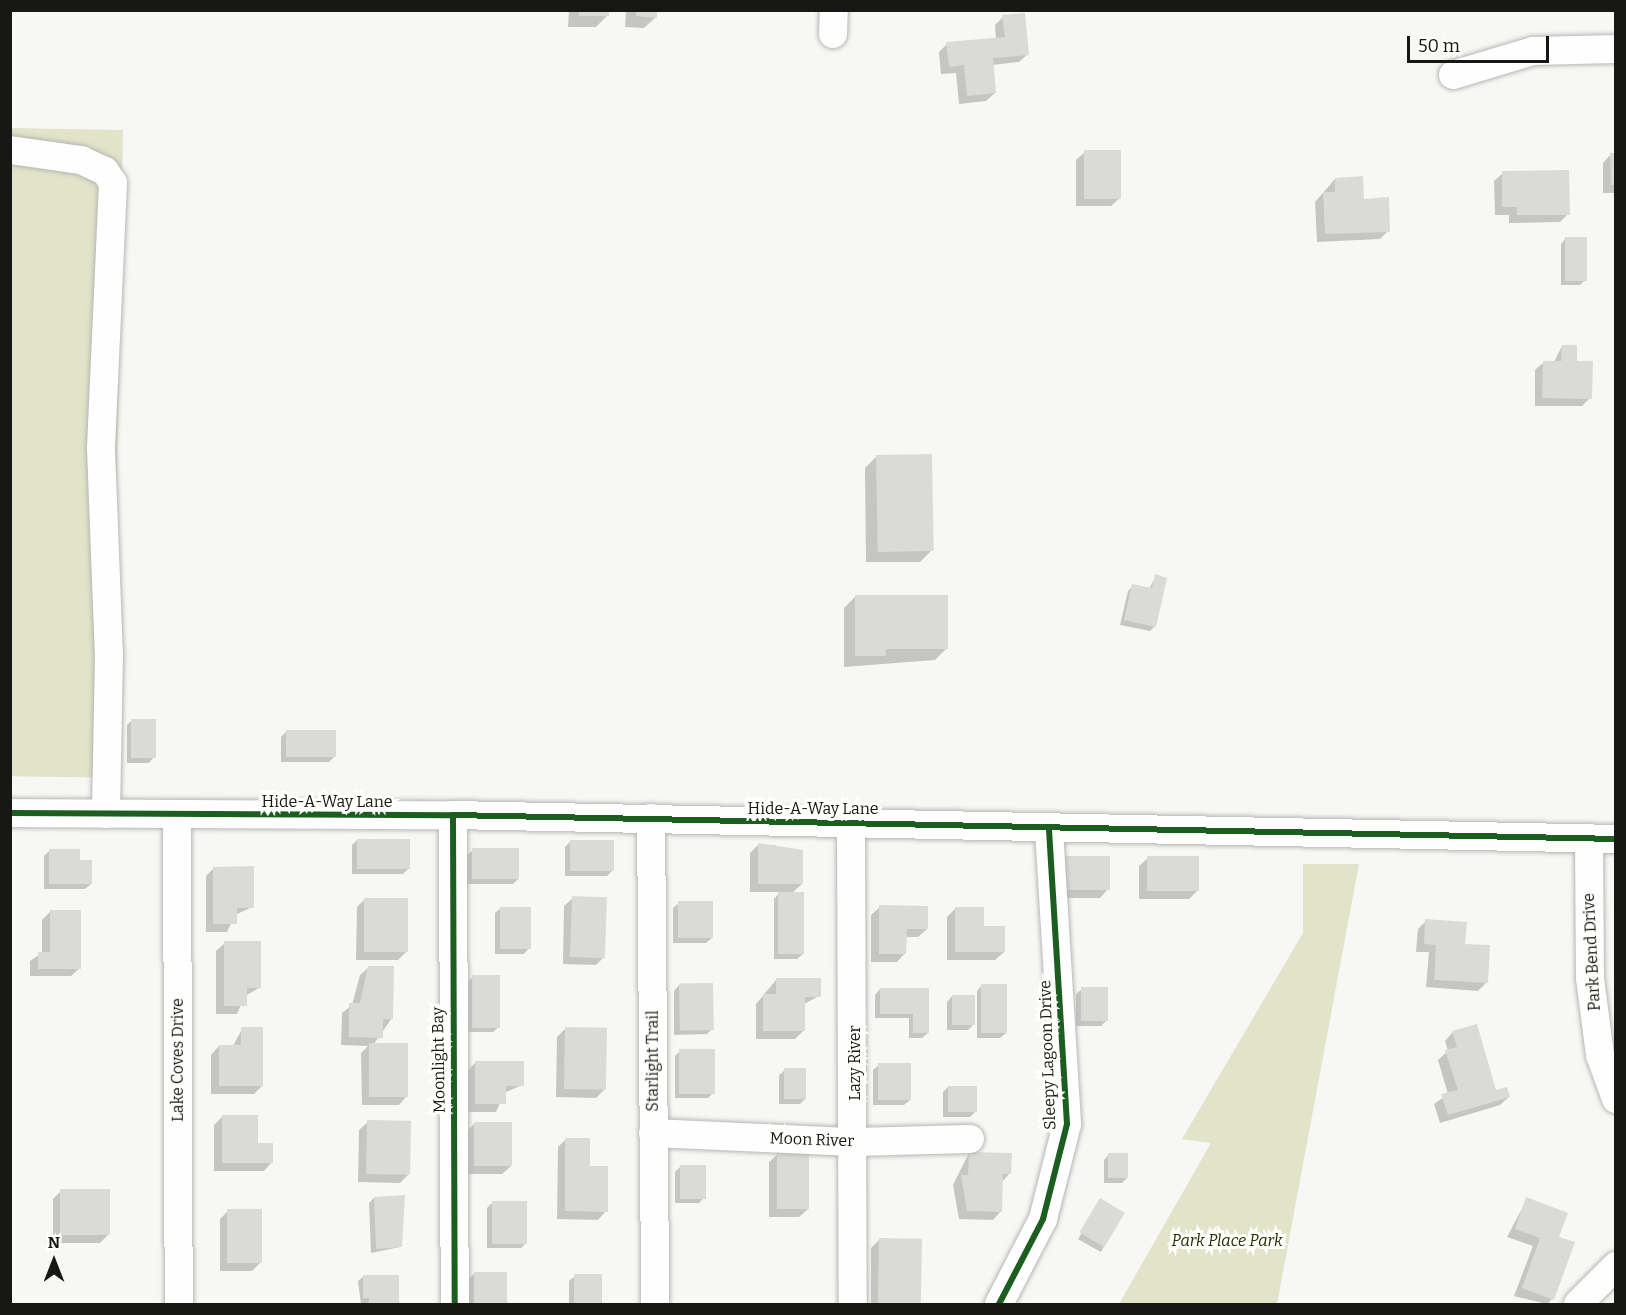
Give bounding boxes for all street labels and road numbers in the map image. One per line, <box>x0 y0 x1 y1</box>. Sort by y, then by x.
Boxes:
street label: Hide-A-Way Lane <box>261 792 393 812</box>
street label: Hide-A-Way Lane <box>747 799 879 819</box>
street label: Park Bend Drive <box>1579 893 1605 1011</box>
street label: Sleepy Lagoon Drive <box>1036 980 1060 1130</box>
street label: Lake Coves Drive <box>168 998 188 1122</box>
street label: Moonlight Bay <box>428 1007 450 1113</box>
street label: Starlight Trail <box>643 1010 663 1112</box>
street label: Lazy River <box>845 1025 865 1101</box>
street label: Moon River <box>769 1129 855 1151</box>

